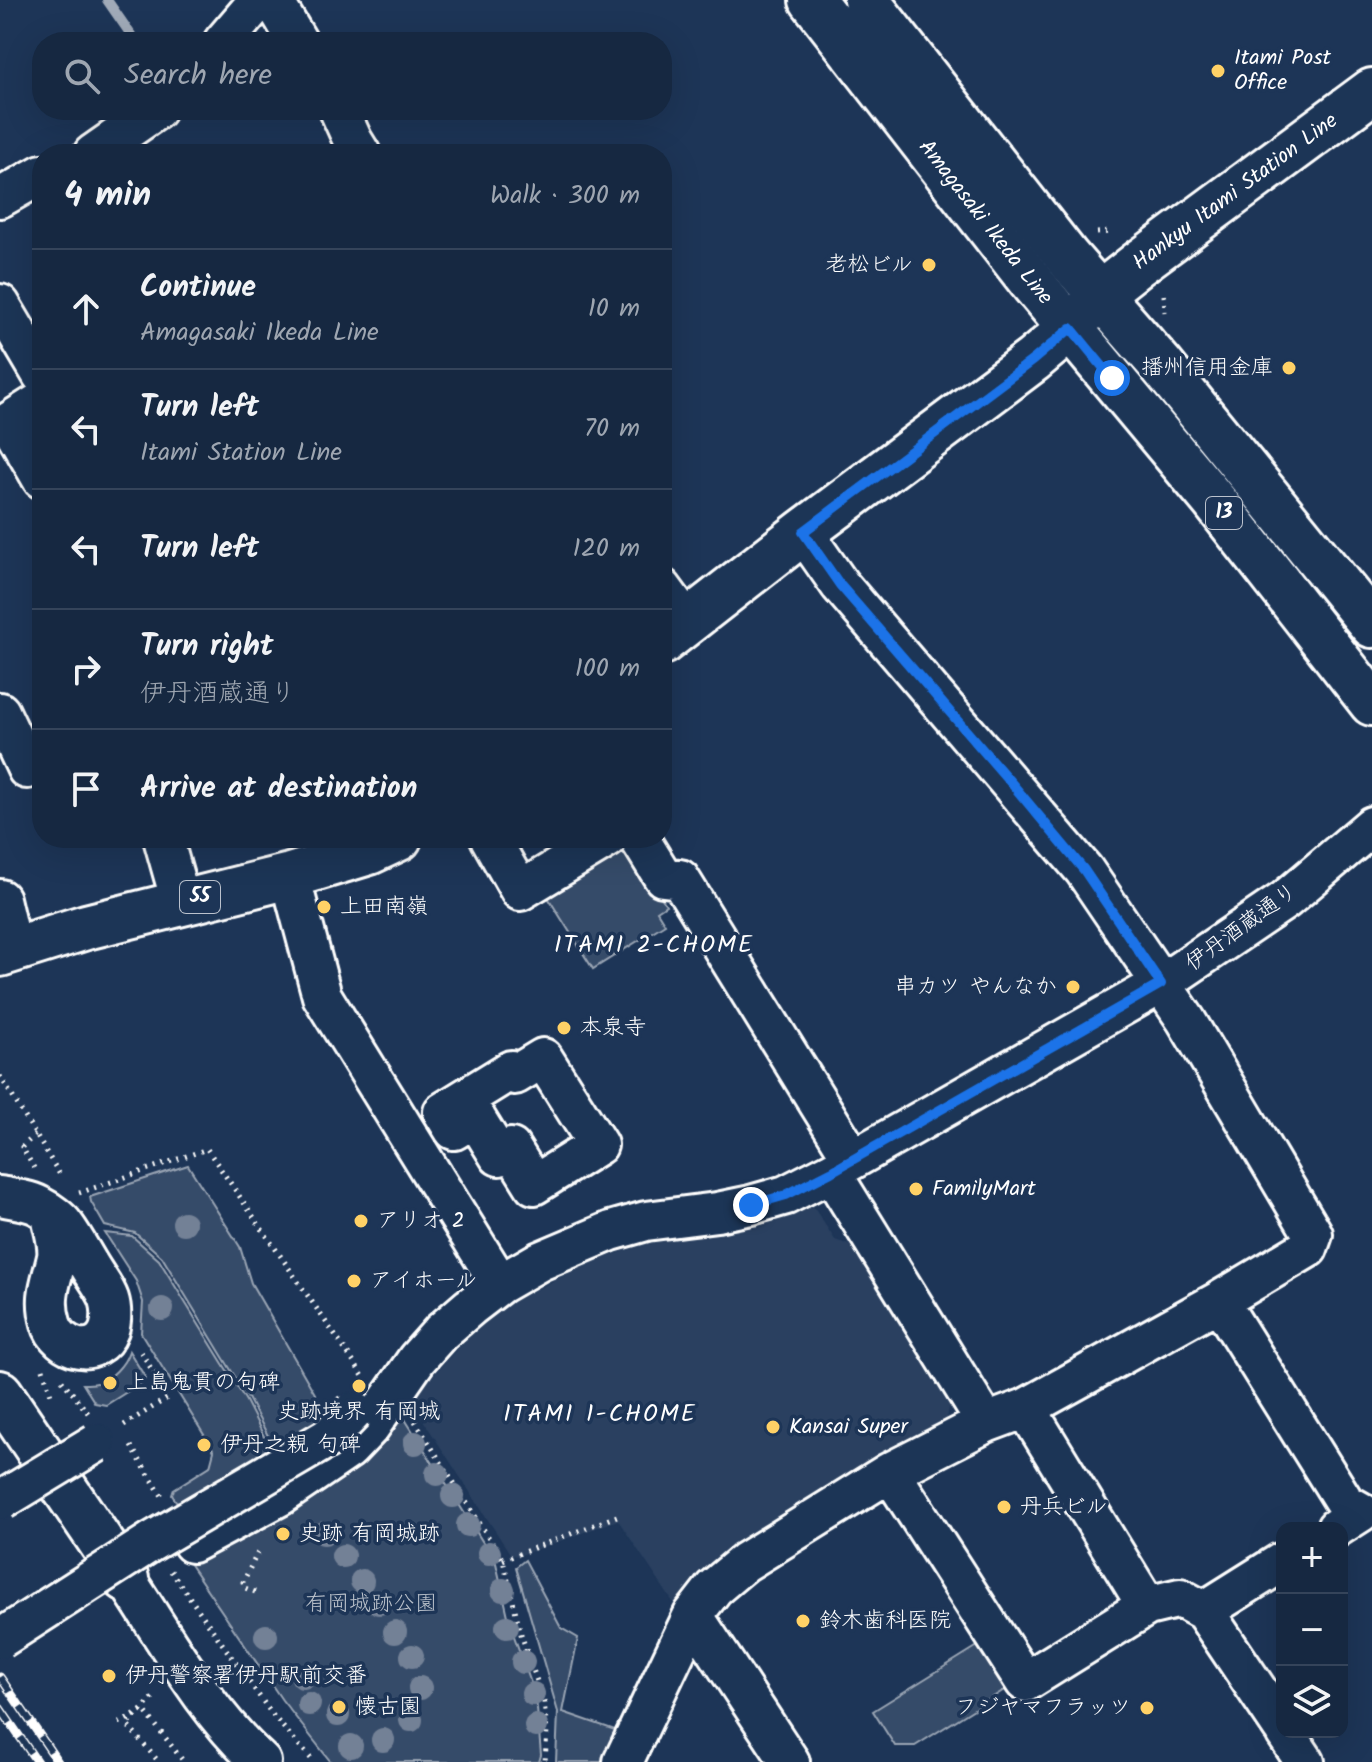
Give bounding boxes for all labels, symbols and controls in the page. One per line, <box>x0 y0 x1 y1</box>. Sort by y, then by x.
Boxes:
search box <box>32 32 672 120</box>
place label: Itami Post Office <box>1234 41 1332 101</box>
text: Search here <box>124 52 272 100</box>
icon: search <box>60 54 104 98</box>
marker: Itami Post Office <box>1209 62 1227 80</box>
street label: Hankyu Itami Station Line <box>1125 104 1346 280</box>
street label: Amagasaki Ikeda Line <box>909 132 1061 313</box>
text: 4 min <box>64 169 151 223</box>
text: Walk · 300 m <box>490 175 640 217</box>
place label: 老松ビル <box>825 248 913 283</box>
marker: 老松ビル <box>920 256 938 274</box>
text: Continue <box>140 264 256 312</box>
icon: ahead <box>64 287 108 331</box>
text: 10 m <box>588 288 640 330</box>
text: Amagasaki Ikeda Line <box>140 312 379 354</box>
place label: 播州信用金庫 <box>1141 351 1273 386</box>
marker: 播州信用金庫 <box>1280 359 1298 377</box>
route start <box>1094 360 1130 396</box>
text: Turn left <box>140 384 259 432</box>
icon: left <box>64 407 108 451</box>
text: 70 m <box>584 408 640 450</box>
text: Itami Station Line <box>140 432 342 474</box>
road number: 13 <box>1206 497 1242 529</box>
text: Turn left <box>140 525 259 573</box>
icon: left <box>64 527 108 571</box>
text: 120 m <box>573 528 640 570</box>
text: Turn right <box>140 623 273 671</box>
icon: right <box>64 647 108 691</box>
text: 100 m <box>575 648 640 690</box>
text: 伊丹酒蔵通り <box>140 673 296 715</box>
text: Arrive at destination <box>140 765 417 813</box>
icon: arrive <box>64 767 108 811</box>
street label: 伊丹酒蔵通り <box>1178 875 1306 981</box>
road number: 55 <box>180 881 220 913</box>
place label: 上田南嶺 <box>340 890 428 925</box>
marker: 上田南嶺 <box>315 898 333 916</box>
district label: ITAMI 2-CHOME <box>554 926 754 965</box>
place label: 串カツ やんなか <box>894 970 1057 1005</box>
marker: 串カツ やんなか <box>1064 978 1082 996</box>
place label: 本泉寺 <box>580 1011 646 1046</box>
marker: 本泉寺 <box>555 1019 573 1037</box>
place label: FamilyMart <box>932 1172 1036 1207</box>
marker: FamilyMart <box>907 1180 925 1198</box>
route end <box>733 1187 769 1223</box>
place label: アリオ 2 <box>377 1204 465 1239</box>
marker: アリオ 2 <box>352 1212 370 1230</box>
place label: アイホール <box>370 1264 477 1299</box>
marker: アイホール <box>345 1272 363 1290</box>
place label: 上島鬼貫の句碑 <box>126 1366 280 1401</box>
marker: 上島鬼貫の句碑 <box>101 1374 119 1392</box>
marker: 史跡境界 有岡城 <box>350 1377 368 1395</box>
place label: 史跡境界 有岡城 <box>278 1395 440 1430</box>
district label: ITAMI 1-CHOME <box>503 1395 697 1434</box>
place label: Kansai Super <box>789 1410 909 1445</box>
marker: Kansai Super <box>764 1418 782 1436</box>
place label: 伊丹之親 句碑 <box>220 1428 361 1463</box>
marker: 伊丹之親 句碑 <box>195 1436 213 1454</box>
place label: 丹兵ビル <box>1020 1490 1108 1525</box>
marker: 丹兵ビル <box>995 1498 1013 1516</box>
place label: 史跡 有岡城跡 <box>299 1517 440 1552</box>
map controls <box>1276 1522 1348 1738</box>
button: + <box>1276 1522 1348 1594</box>
marker: 史跡 有岡城跡 <box>274 1525 292 1543</box>
park label: 有岡城跡公園 <box>305 1587 437 1622</box>
button: − <box>1276 1594 1348 1666</box>
place label: 鈴木歯科医院 <box>819 1604 951 1639</box>
marker: 鈴木歯科医院 <box>794 1612 812 1630</box>
place label: 伊丹警察署伊丹駅前交番 <box>125 1659 367 1694</box>
button: layers <box>1276 1666 1348 1738</box>
marker: 伊丹警察署伊丹駅前交番 <box>100 1667 118 1685</box>
place label: 懐古園 <box>355 1690 421 1725</box>
place label: フジヤマフラッツ <box>955 1691 1131 1726</box>
marker: 懐古園 <box>330 1698 348 1716</box>
marker: フジヤマフラッツ <box>1138 1699 1156 1717</box>

